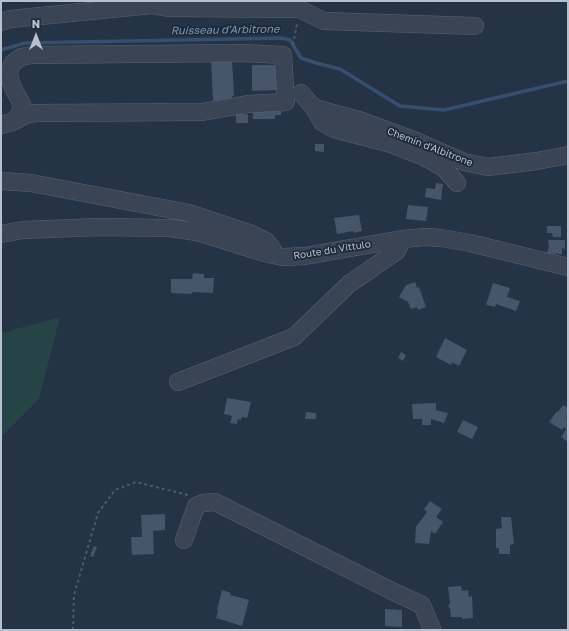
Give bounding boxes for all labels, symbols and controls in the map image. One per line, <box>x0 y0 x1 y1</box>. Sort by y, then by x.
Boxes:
north arrow <box>16 16 56 56</box>
text: N <box>32 17 40 30</box>
water label: Ruisseau d'Arbitrone <box>171 22 279 38</box>
street label: Chemin d'Albitrone <box>385 125 475 169</box>
street label: Route du Vittulo <box>292 238 372 262</box>

